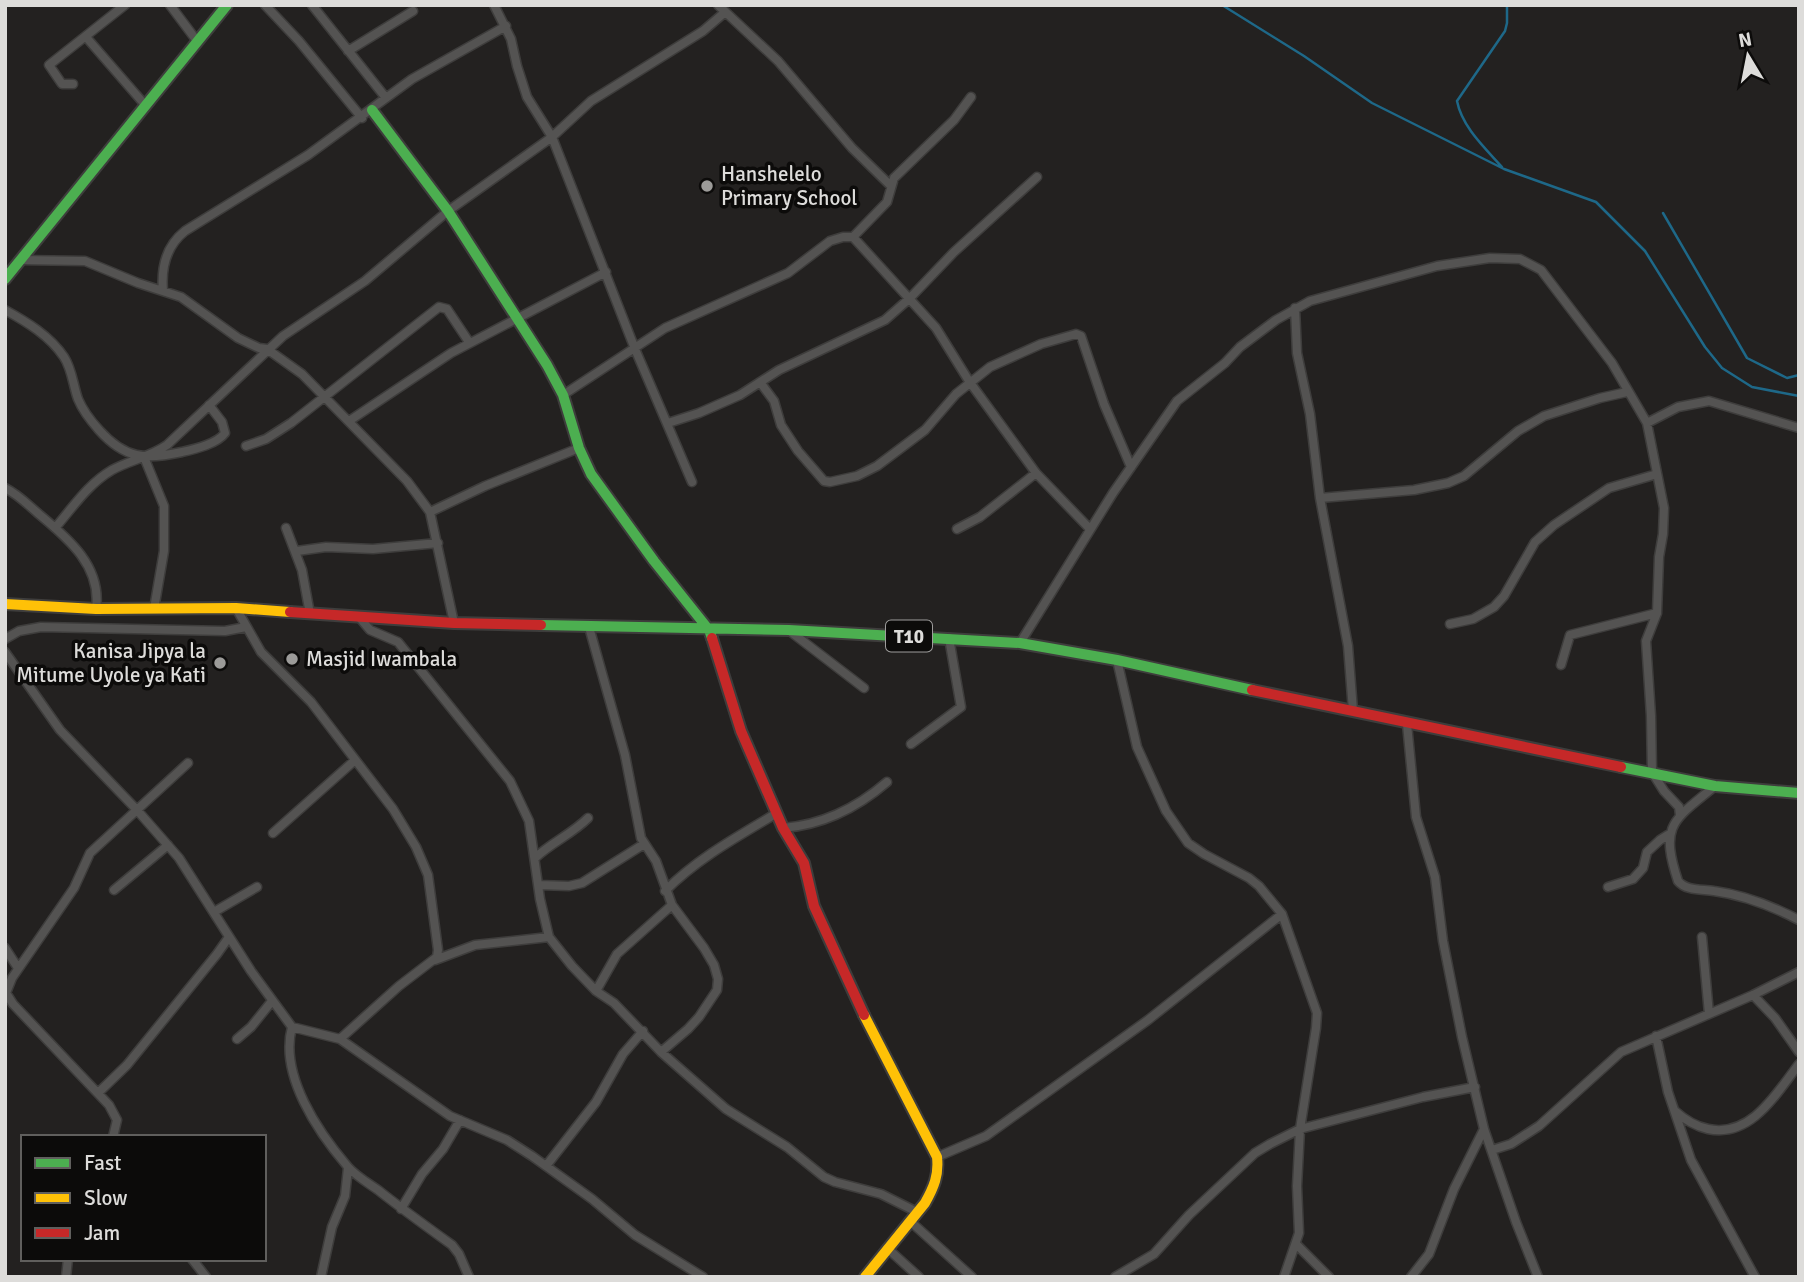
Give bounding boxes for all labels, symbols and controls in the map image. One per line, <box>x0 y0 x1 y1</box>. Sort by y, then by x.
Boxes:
north arrow <box>1713 21 1783 91</box>
text: N <box>1737 27 1754 53</box>
place label: Hanshelelo Primary School <box>721 161 857 211</box>
marker: Hanshelelo Primary School <box>699 178 715 194</box>
road number: T10 <box>886 621 932 652</box>
place label: Kanisa Jipya la Mitume Uyole ya Kati <box>16 638 206 688</box>
place label: Masjid Iwambala <box>306 646 457 672</box>
marker: Masjid Iwambala <box>284 651 300 667</box>
marker: Kanisa Jipya la Mitume Uyole ya Kati <box>212 655 228 671</box>
legend <box>21 1135 266 1261</box>
text: Fast <box>84 1150 121 1176</box>
text: Slow <box>84 1185 128 1211</box>
text: Jam <box>84 1220 120 1246</box>

